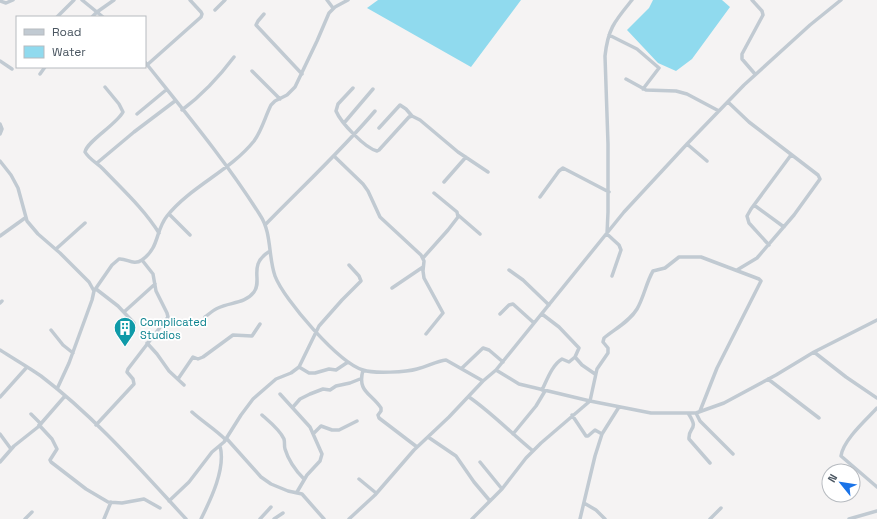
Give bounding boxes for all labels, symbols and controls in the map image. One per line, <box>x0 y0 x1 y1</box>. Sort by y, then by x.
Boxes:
legend <box>16 16 146 68</box>
text: Road <box>52 24 81 40</box>
text: Water <box>52 44 86 60</box>
building icon: Complicated Studios <box>112 315 138 348</box>
place label: Complicated Studios <box>140 315 207 342</box>
north arrow <box>821 463 861 503</box>
text: N <box>824 471 840 485</box>

